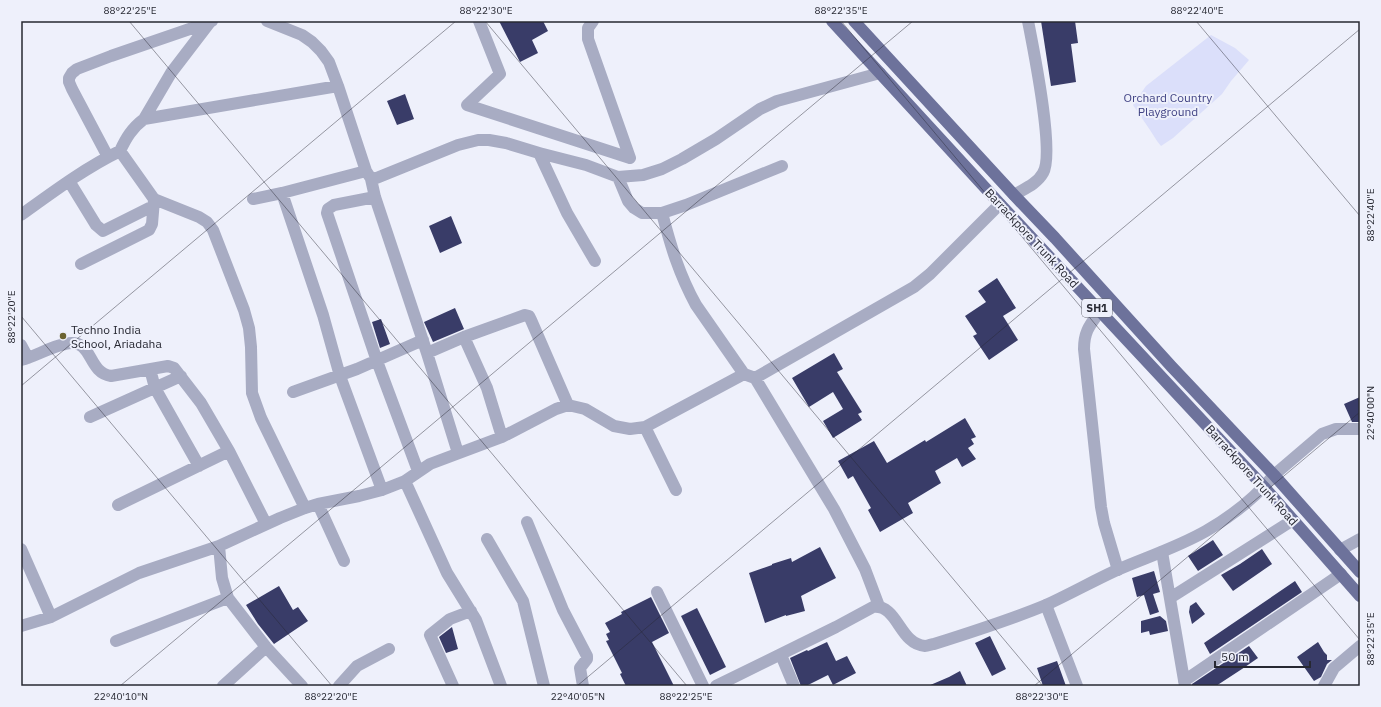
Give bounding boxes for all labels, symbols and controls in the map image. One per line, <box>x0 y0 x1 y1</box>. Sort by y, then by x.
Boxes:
text: 88°22'25"E <box>103 4 157 17</box>
text: 88°22'30"E <box>459 4 513 17</box>
text: 88°22'35"E <box>814 4 868 17</box>
text: 88°22'40"E <box>1170 4 1224 17</box>
park label: Orchard Country Playground <box>1124 90 1212 119</box>
street label: Barrackpore Trunk Road <box>982 185 1082 291</box>
text: 88°22'40"E <box>1364 188 1377 242</box>
text: 88°22'20"E <box>5 290 18 344</box>
road number: SH1 <box>1082 299 1112 317</box>
place label: Techno India School, Ariadaha <box>71 322 162 351</box>
marker: Techno India School, Ariadaha <box>58 331 68 341</box>
text: 22°40'00"N <box>1364 386 1377 440</box>
street label: Barrackpore Trunk Road <box>1203 422 1301 528</box>
text: 88°22'35"E <box>1364 612 1377 666</box>
scale bar <box>1215 643 1310 669</box>
text: 50 m <box>1221 649 1249 664</box>
text: 22°40'10"N <box>94 690 148 703</box>
text: 88°22'20"E <box>304 690 358 703</box>
text: 22°40'05"N <box>551 690 605 703</box>
text: 88°22'25"E <box>659 690 713 703</box>
text: 88°22'30"E <box>1015 690 1069 703</box>

